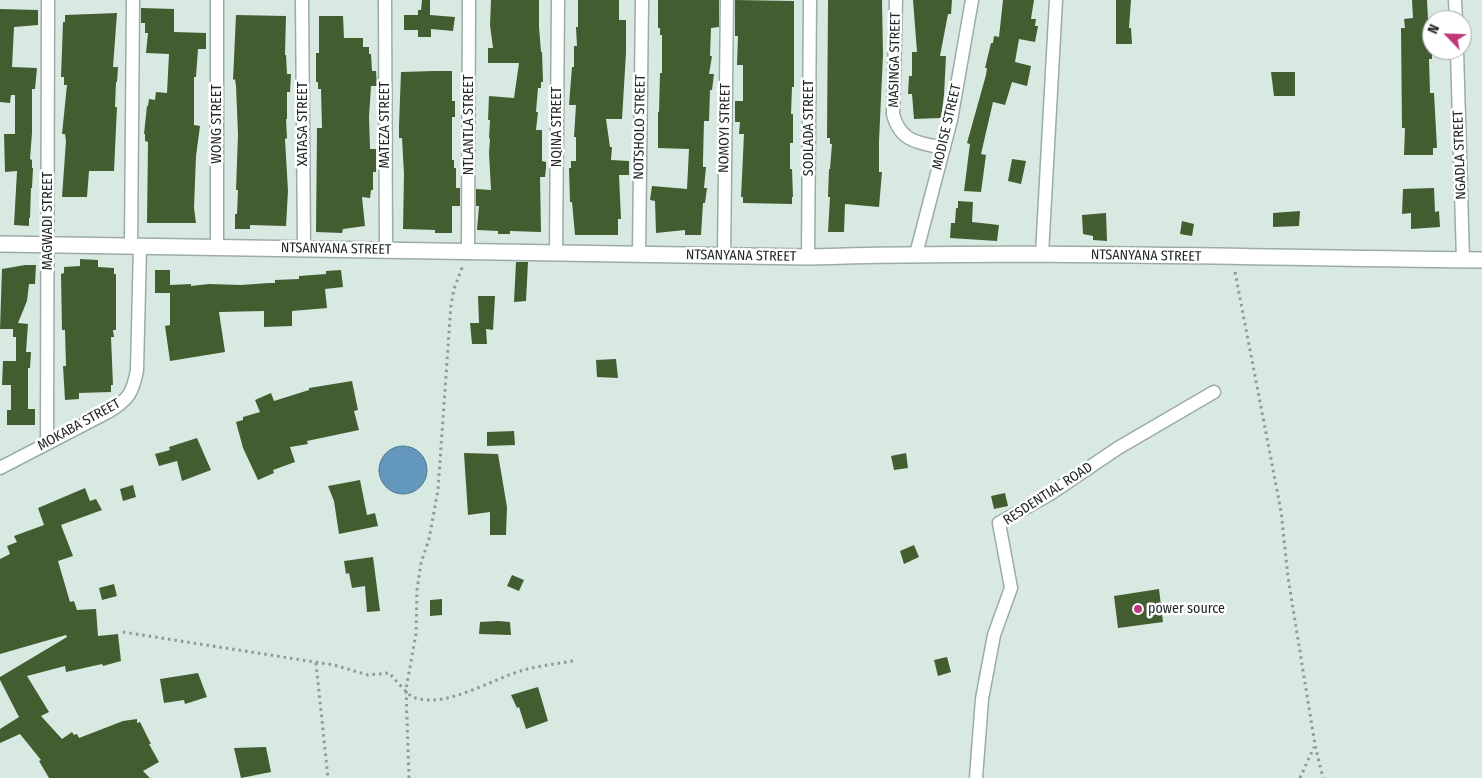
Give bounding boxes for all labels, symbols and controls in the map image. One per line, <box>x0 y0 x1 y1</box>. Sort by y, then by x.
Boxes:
north arrow <box>1422 10 1472 60</box>
street label: MASINGA STREET <box>886 12 904 108</box>
text: N <box>1424 22 1443 36</box>
street label: NOTSHOLO STREET <box>631 74 649 180</box>
street label: NTLANTLA STREET <box>461 75 477 175</box>
street label: SODLADA STREET <box>801 80 817 176</box>
street label: MATEZA STREET <box>377 81 393 169</box>
street label: XATASA STREET <box>295 82 311 166</box>
street label: MODISE STREET <box>929 82 965 172</box>
street label: NOMOYI STREET <box>716 83 734 173</box>
street label: WONG STREET <box>209 84 225 164</box>
street label: NQINA STREET <box>549 87 565 167</box>
street label: NGADLA STREET <box>1450 110 1470 200</box>
street label: MAGWADI STREET <box>40 172 56 270</box>
street label: NTSANYANA STREET <box>281 240 391 258</box>
street label: NTSANYANA STREET <box>686 247 796 265</box>
street label: NTSANYANA STREET <box>1091 247 1201 265</box>
street label: MOKABA STREET <box>35 395 123 455</box>
street label: RESDENTIAL ROAD <box>1000 459 1096 529</box>
place label: power source <box>1148 601 1225 617</box>
marker: power source <box>1132 603 1144 615</box>

